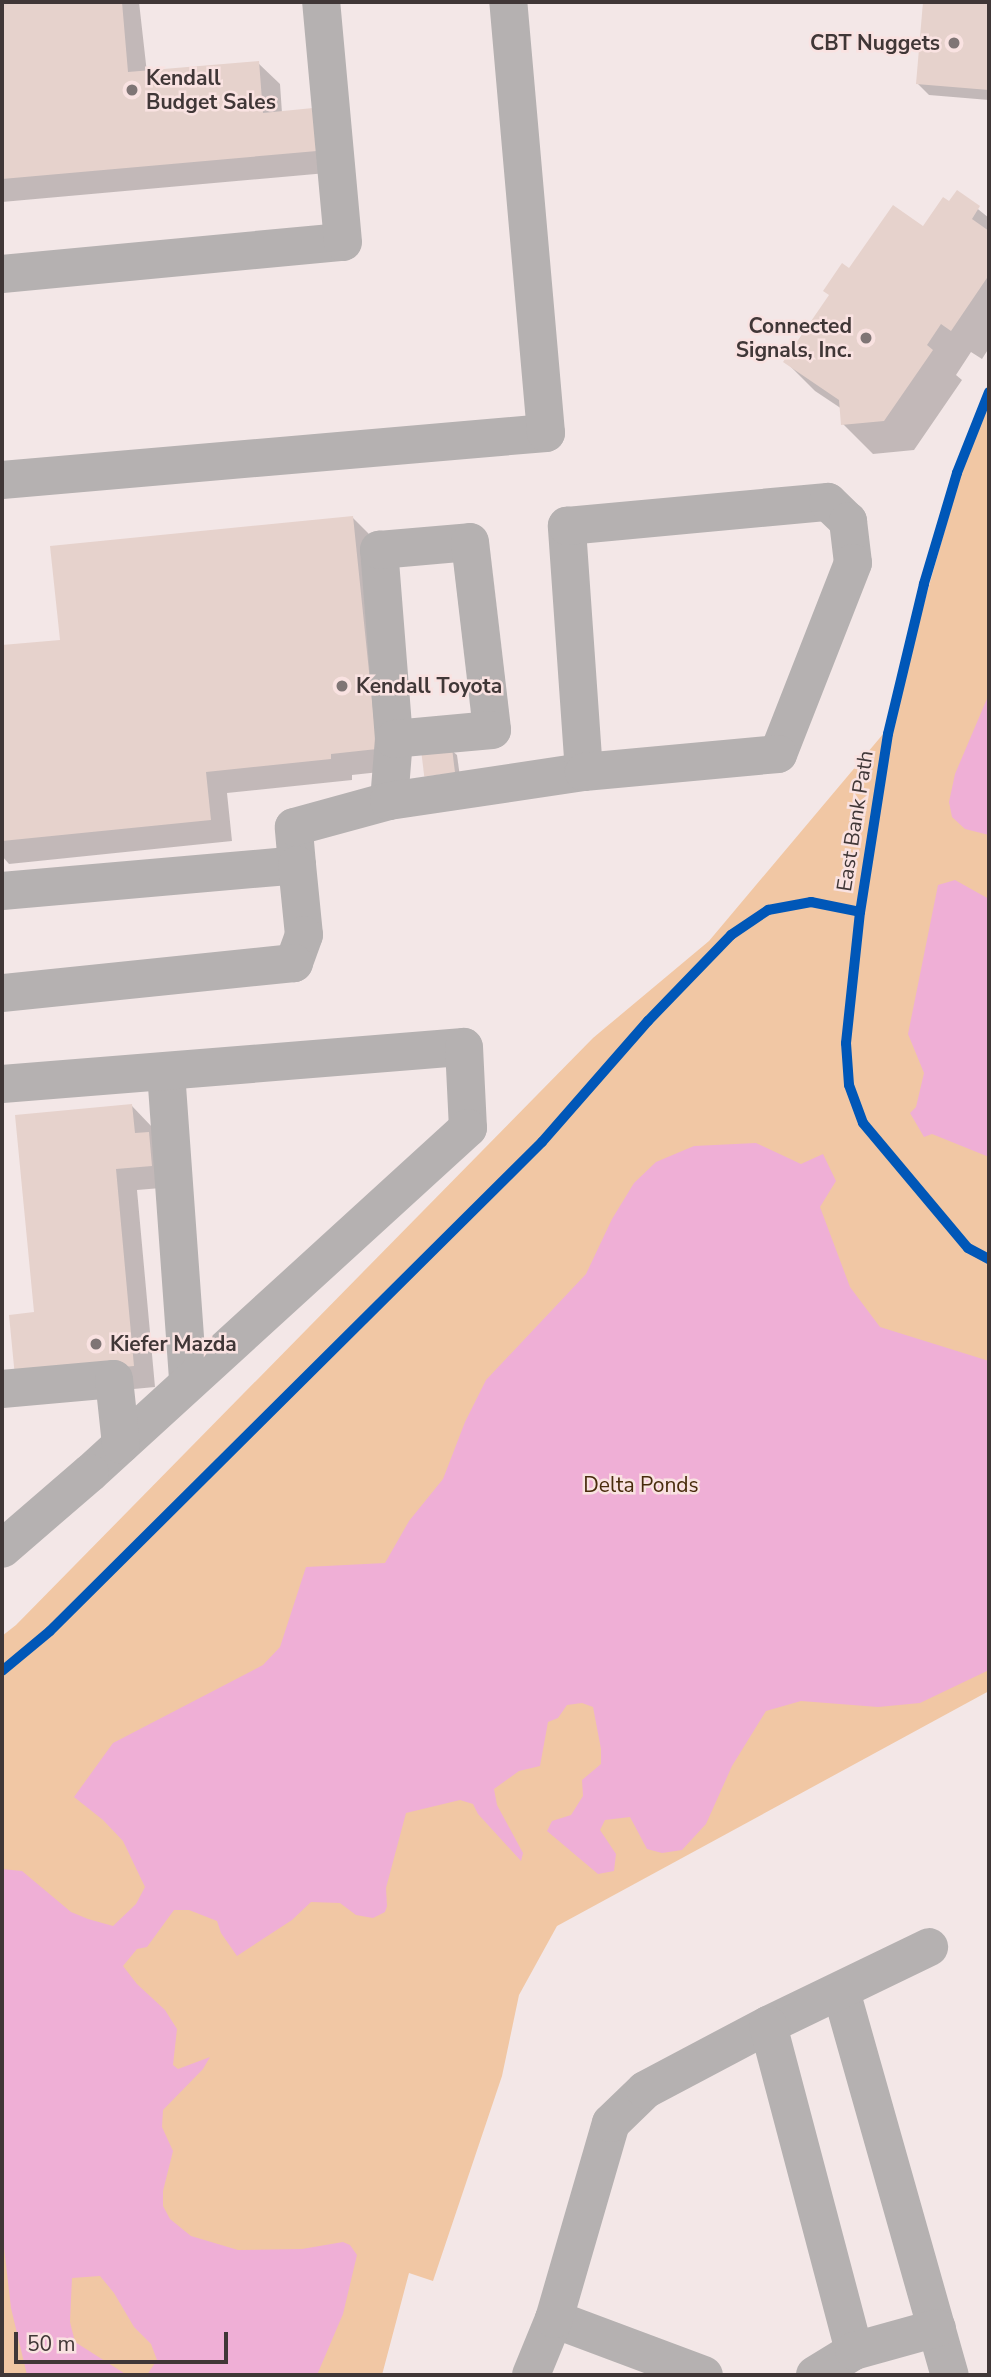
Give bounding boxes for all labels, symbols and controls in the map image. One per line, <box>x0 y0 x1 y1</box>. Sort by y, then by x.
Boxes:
place label: CBT Nuggets <box>810 30 940 56</box>
marker: CBT Nuggets <box>946 35 962 51</box>
place label: Kendall Budget Sales <box>146 65 276 115</box>
marker: Kendall Budget Sales <box>124 82 140 98</box>
place label: Connected Signals, Inc. <box>736 313 852 363</box>
marker: Connected Signals, Inc. <box>858 330 874 346</box>
place label: Kendall Toyota <box>356 673 502 699</box>
marker: Kendall Toyota <box>334 678 350 694</box>
street label: East Bank Path <box>831 749 879 893</box>
place label: Kiefer Mazda <box>110 1331 237 1357</box>
marker: Kiefer Mazda <box>88 1336 104 1352</box>
park label: Delta Ponds <box>583 1472 699 1498</box>
scale bar <box>18 2318 231 2362</box>
text: 50 m <box>27 2330 76 2358</box>

